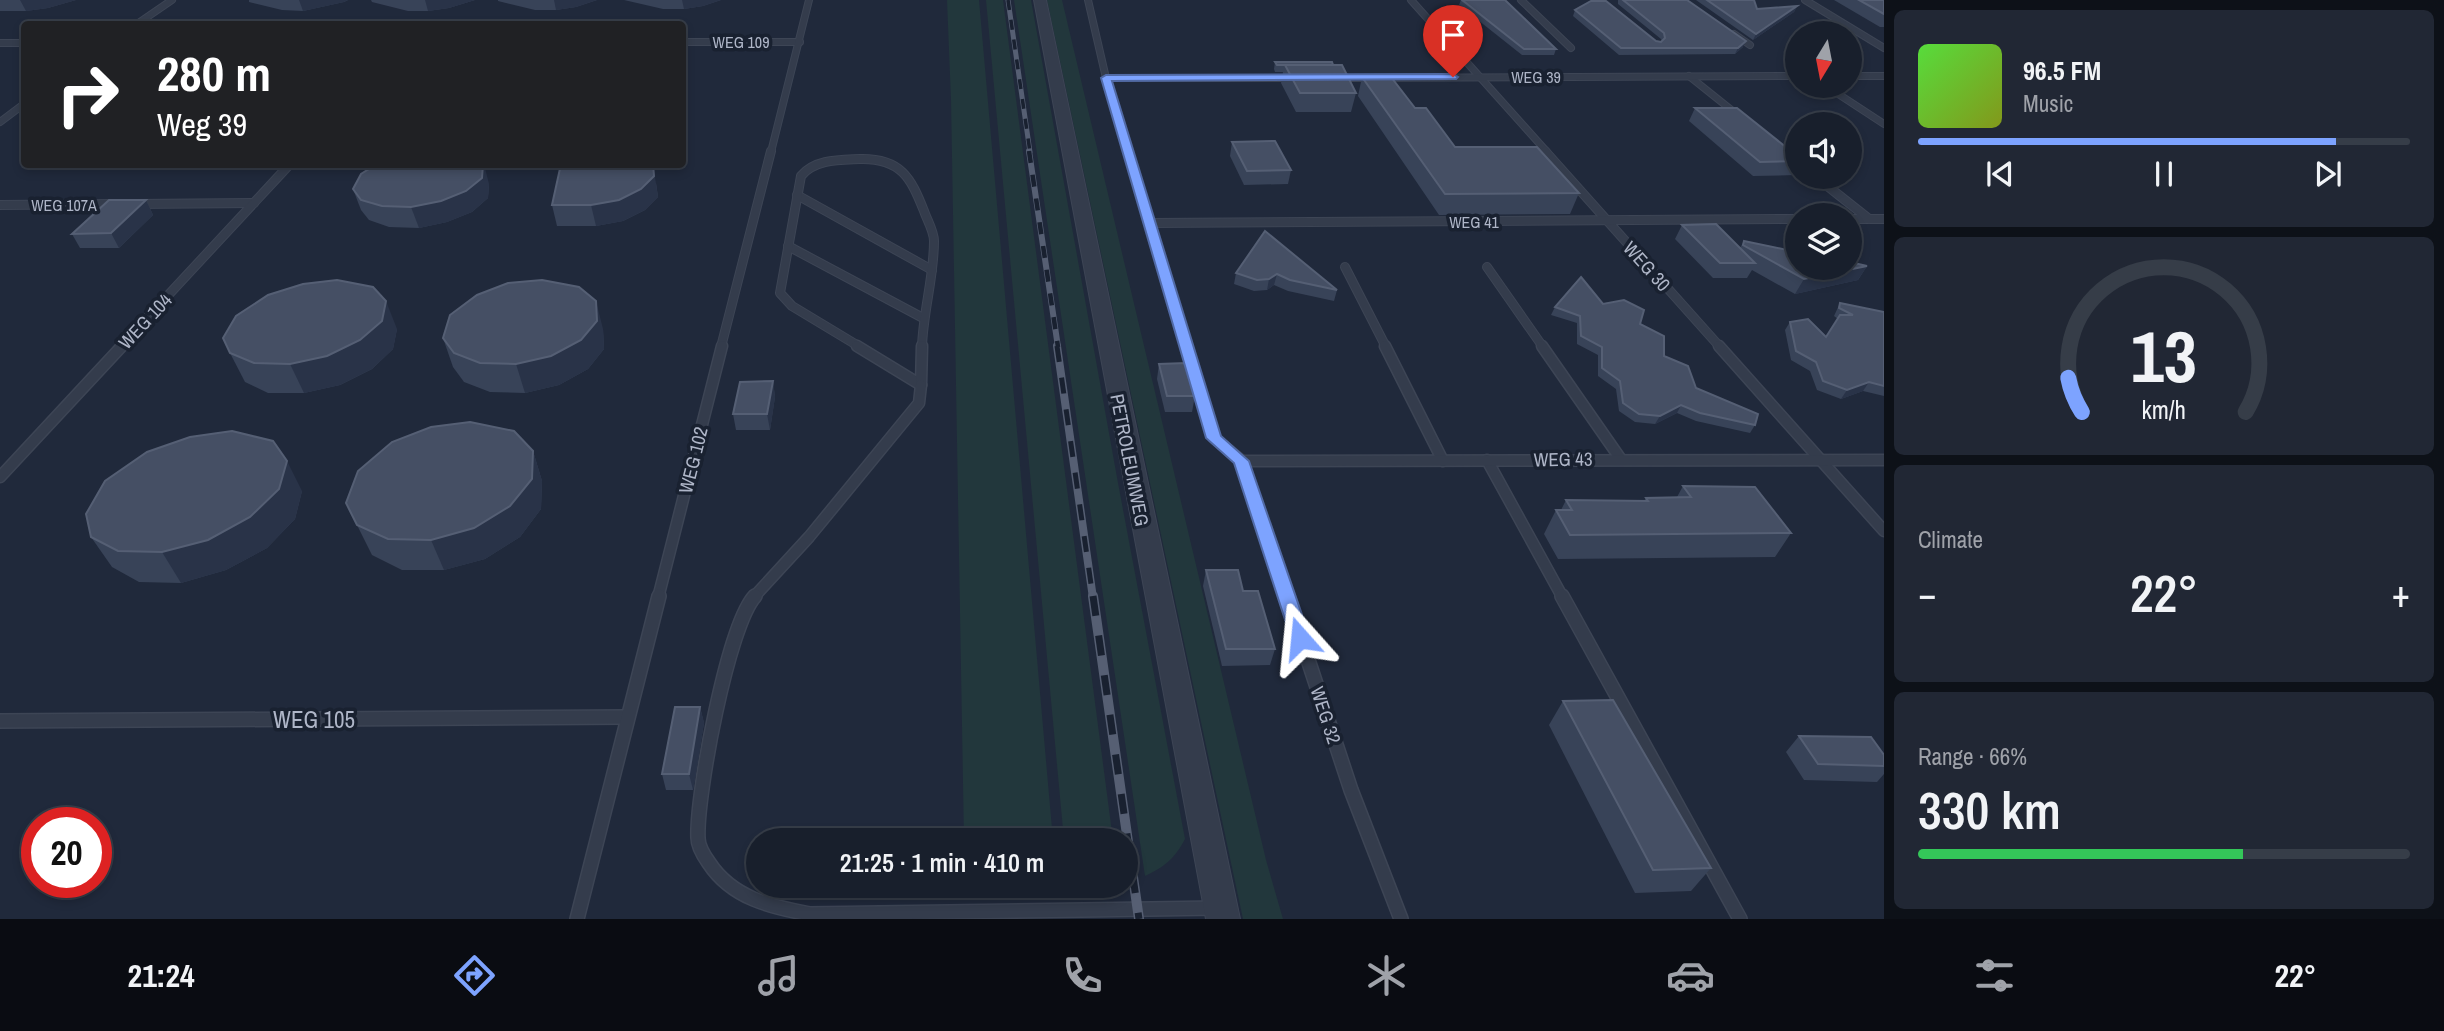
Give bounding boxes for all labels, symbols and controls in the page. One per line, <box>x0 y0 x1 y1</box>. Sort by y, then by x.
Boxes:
pin <box>1423 5 1483 77</box>
icon: arrive <box>1434 16 1472 54</box>
north arrow <box>1785 21 1862 98</box>
map controls <box>1785 21 1862 280</box>
street label: WEG 109 <box>713 31 769 53</box>
text: 280 m <box>157 40 271 106</box>
icon: right <box>42 49 133 140</box>
text: 96.5 FM <box>2023 53 2101 88</box>
street label: WEG 39 <box>1511 66 1561 88</box>
text: Music <box>2023 88 2073 119</box>
text: Weg 39 <box>157 103 247 146</box>
button: sound <box>1785 112 1862 189</box>
icon: previous <box>1981 155 2019 193</box>
icon: pause <box>2145 155 2183 193</box>
icon: next <box>2309 155 2347 193</box>
street label: WEG 107A <box>31 194 97 216</box>
button: layers <box>1785 203 1862 280</box>
street label: WEG 41 <box>1449 211 1499 233</box>
street label: WEG 30 <box>1618 235 1676 297</box>
street label: WEG 104 <box>112 287 178 355</box>
text: 13 <box>2131 307 2197 405</box>
street label: PETROLEUMWEG <box>1104 392 1156 528</box>
text: km/h <box>2142 393 2186 427</box>
street label: WEG 102 <box>672 424 714 496</box>
street label: WEG 43 <box>1533 445 1593 473</box>
text: Climate <box>1918 524 1983 555</box>
text: 22° <box>2130 558 2198 628</box>
text: − <box>1918 568 1936 619</box>
text: + <box>2392 568 2410 619</box>
position arrow <box>1263 601 1337 675</box>
street label: WEG 32 <box>1305 683 1347 747</box>
street label: WEG 105 <box>273 704 355 735</box>
text: Range · 66% <box>1918 741 2027 772</box>
text: 330 km <box>1918 775 2061 845</box>
speed limit sign: 20 <box>21 807 112 898</box>
text: 21:25 · 1 min · 410 m <box>840 845 1044 880</box>
icon: directions <box>450 951 499 1000</box>
icon: music <box>754 951 803 1000</box>
icon: phone <box>1058 951 1107 1000</box>
icon: climate <box>1362 951 1411 1000</box>
icon: car <box>1666 951 1715 1000</box>
icon: filters <box>1970 951 2019 1000</box>
text: 21:24 <box>128 954 195 997</box>
text: 22° <box>2274 954 2316 997</box>

